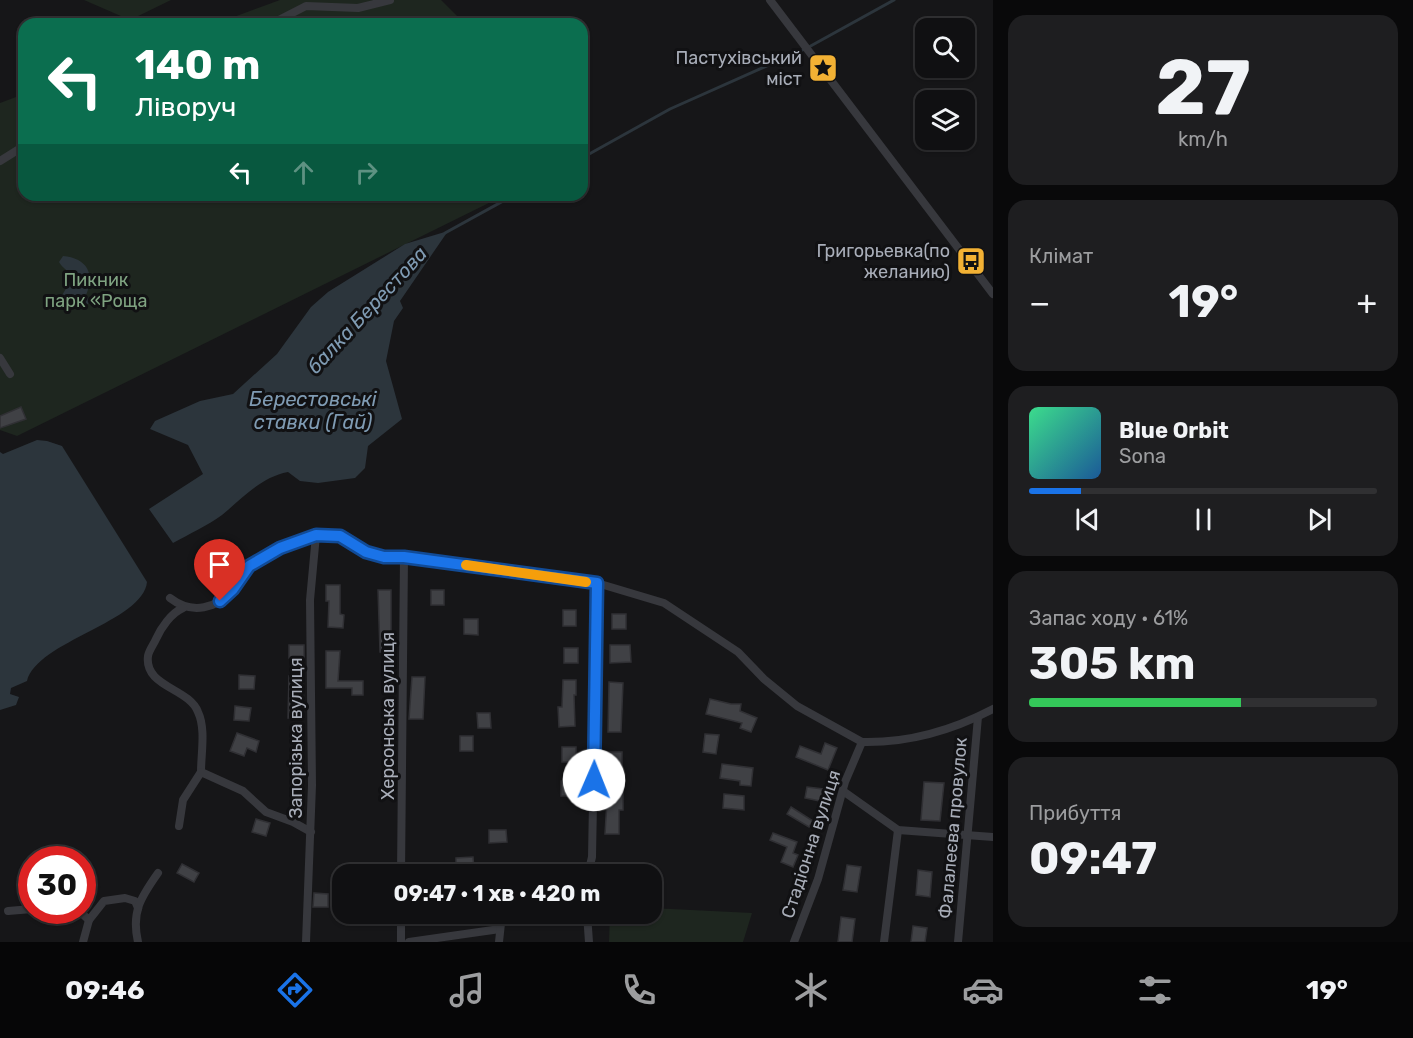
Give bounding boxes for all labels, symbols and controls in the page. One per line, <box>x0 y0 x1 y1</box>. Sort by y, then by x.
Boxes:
map controls <box>915 18 975 150</box>
button: search <box>915 18 975 78</box>
text: 140 m <box>135 40 261 90</box>
text: 27 <box>1155 41 1251 134</box>
icon: left <box>36 42 114 120</box>
place label: Пастухівський міст <box>676 47 802 90</box>
place icon: Пастухівський міст <box>807 52 839 84</box>
button: layers <box>915 90 975 150</box>
text: Ліворуч <box>135 91 236 123</box>
text: km/h <box>1178 127 1228 151</box>
icon: left <box>224 156 257 189</box>
icon: ahead <box>287 156 320 189</box>
icon: right <box>350 156 383 189</box>
place label: Григорьевка(по желанию) <box>817 240 950 283</box>
water label: балка Берестова <box>302 241 432 378</box>
text: Клімат <box>1029 244 1093 268</box>
bus stop icon: Григорьевка(по желанию) <box>955 245 987 277</box>
park label: Пикник парк «Роща <box>45 269 147 312</box>
text: 19° <box>1169 275 1238 328</box>
text: − <box>1029 283 1050 322</box>
text: + <box>1356 283 1377 322</box>
water label: Берестовські ставки (Гай) <box>249 387 378 434</box>
text: Blue Orbit <box>1119 417 1229 444</box>
text: Sona <box>1119 444 1166 468</box>
icon: previous <box>1071 503 1104 536</box>
icon: pause <box>1187 503 1220 536</box>
icon: next <box>1303 503 1336 536</box>
pin <box>194 539 245 601</box>
icon: arrive <box>203 548 236 581</box>
text: Запас ходу · 61% <box>1029 606 1188 630</box>
street label: Херсонська вулиця <box>377 632 399 800</box>
text: 305 km <box>1029 637 1195 690</box>
street label: Запорізька вулиця <box>285 657 307 819</box>
street label: Фалалеєва провулок <box>934 736 972 920</box>
position arrow <box>562 748 626 812</box>
street label: Стадіонна вулиця <box>777 767 845 921</box>
text: Прибуття <box>1029 801 1121 825</box>
text: 09:47 <box>1029 832 1157 885</box>
speed limit sign: 30 <box>18 846 96 924</box>
text: 09:47 · 1 хв · 420 m <box>394 880 600 907</box>
icon: directions <box>274 969 316 1011</box>
icon: music <box>446 969 488 1011</box>
icon: phone <box>618 969 660 1011</box>
icon: climate <box>790 969 832 1011</box>
icon: car <box>962 969 1004 1011</box>
icon: filters <box>1134 969 1176 1011</box>
text: 09:46 <box>65 974 145 1006</box>
text: 19° <box>1306 974 1348 1006</box>

